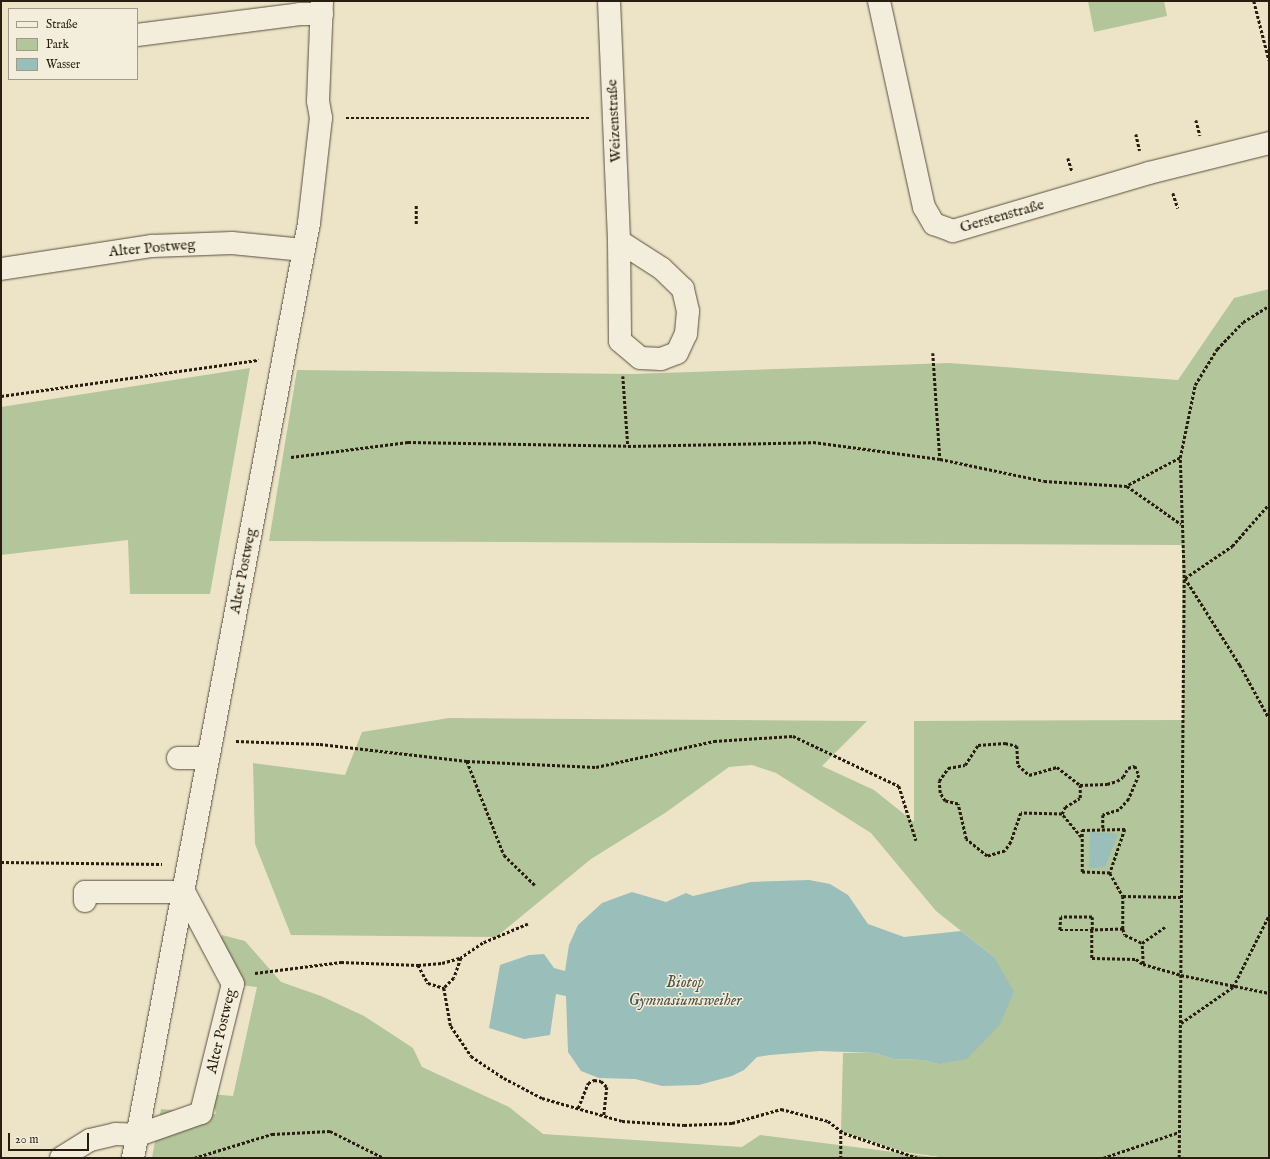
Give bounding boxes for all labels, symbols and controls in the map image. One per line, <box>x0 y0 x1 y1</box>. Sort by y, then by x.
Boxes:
legend <box>8 8 138 80</box>
text: Straße <box>46 17 78 32</box>
text: Park <box>46 37 69 52</box>
text: Wasser <box>46 57 80 72</box>
street label: Weizenstraße <box>603 79 625 163</box>
street label: Gerstenstraße <box>958 195 1046 237</box>
street label: Alter Postweg <box>108 235 196 261</box>
street label: Alter Postweg <box>226 527 260 615</box>
water label: Biotop Gymnasiumsweiher <box>629 973 741 1011</box>
street label: Alter Postweg <box>202 987 240 1075</box>
scale bar <box>10 1125 91 1151</box>
text: 20 m <box>15 1132 38 1147</box>

